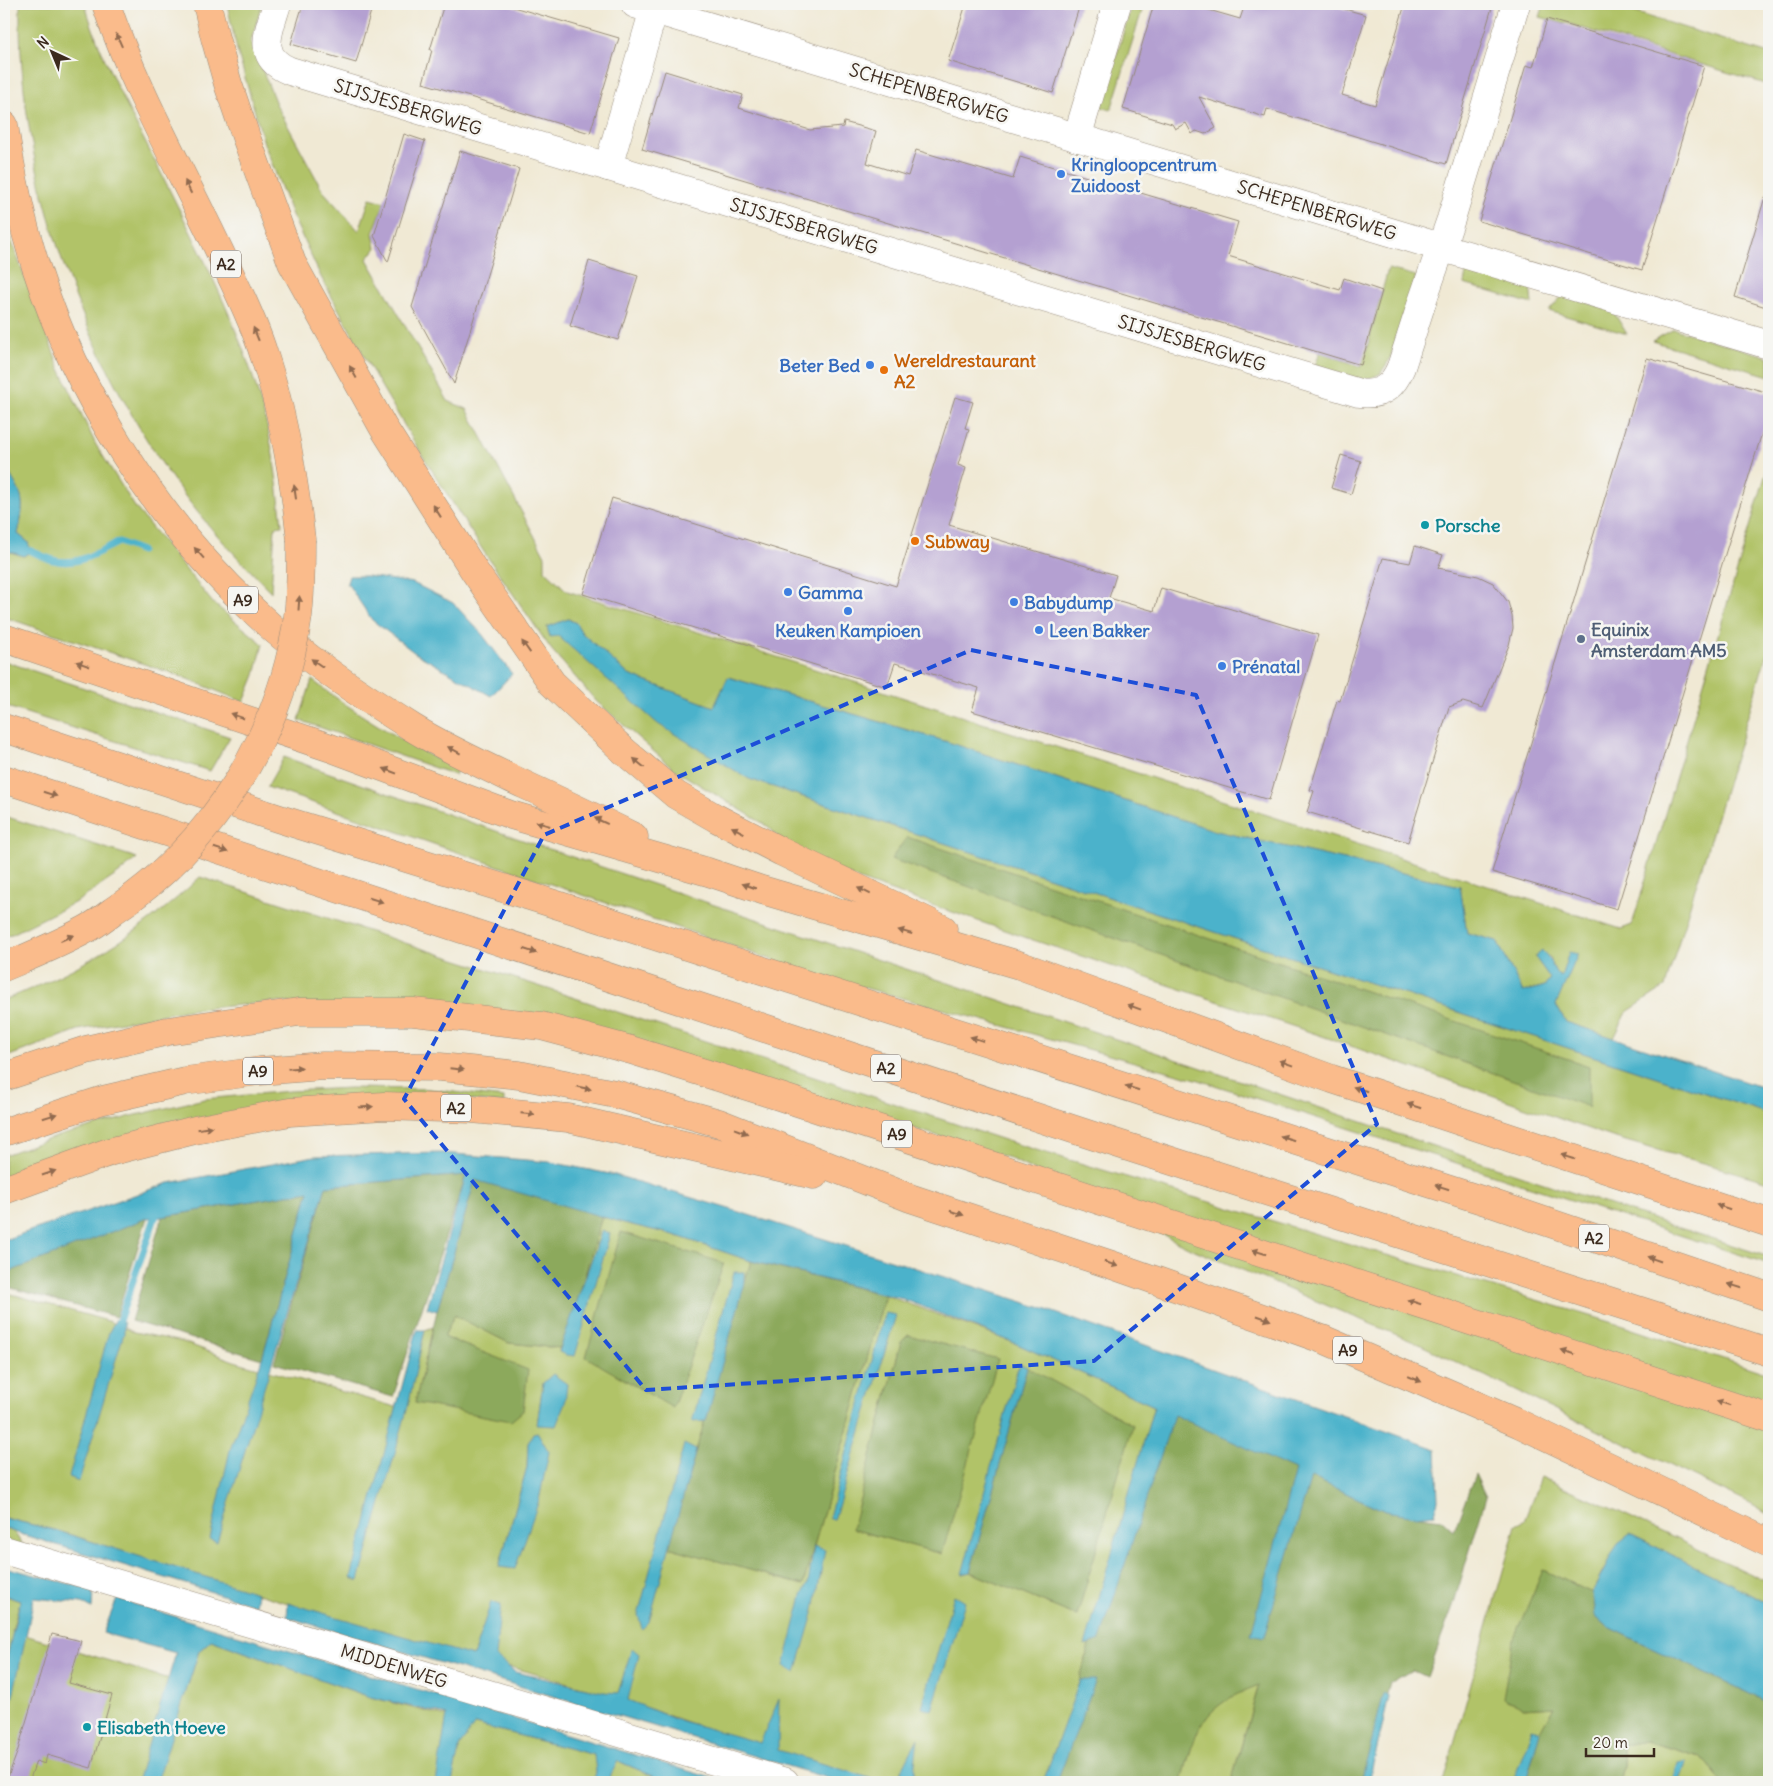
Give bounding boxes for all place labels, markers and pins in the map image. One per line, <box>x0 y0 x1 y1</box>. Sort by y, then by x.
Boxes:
place label: Kringloopcentrum Zuidoost <box>1071 153 1217 197</box>
marker: Kringloopcentrum Zuidoost <box>1055 168 1067 180</box>
place label: Wereldrestaurant A2 <box>894 349 1037 393</box>
place label: Beter Bed <box>779 354 860 377</box>
marker: Beter Bed <box>864 359 876 371</box>
marker: Wereldrestaurant A2 <box>878 364 890 376</box>
place label: Porsche <box>1435 514 1501 537</box>
marker: Porsche <box>1419 519 1431 531</box>
place label: Subway <box>925 530 990 553</box>
marker: Subway <box>909 535 921 547</box>
place label: Gamma <box>798 581 863 604</box>
marker: Gamma <box>782 586 794 598</box>
place label: Babydump <box>1024 591 1113 614</box>
marker: Babydump <box>1008 596 1020 608</box>
marker: Keuken Kampioen <box>842 605 854 617</box>
place label: Equinix Amsterdam AM5 <box>1591 618 1727 662</box>
place label: Keuken Kampioen <box>775 619 922 642</box>
place label: Leen Bakker <box>1049 619 1150 642</box>
marker: Leen Bakker <box>1033 624 1045 636</box>
marker: Equinix Amsterdam AM5 <box>1575 633 1587 645</box>
place label: Prénatal <box>1232 655 1300 678</box>
marker: Prénatal <box>1216 660 1228 672</box>
place label: Elisabeth Hoeve <box>97 1716 226 1739</box>
marker: Elisabeth Hoeve <box>81 1721 93 1733</box>

